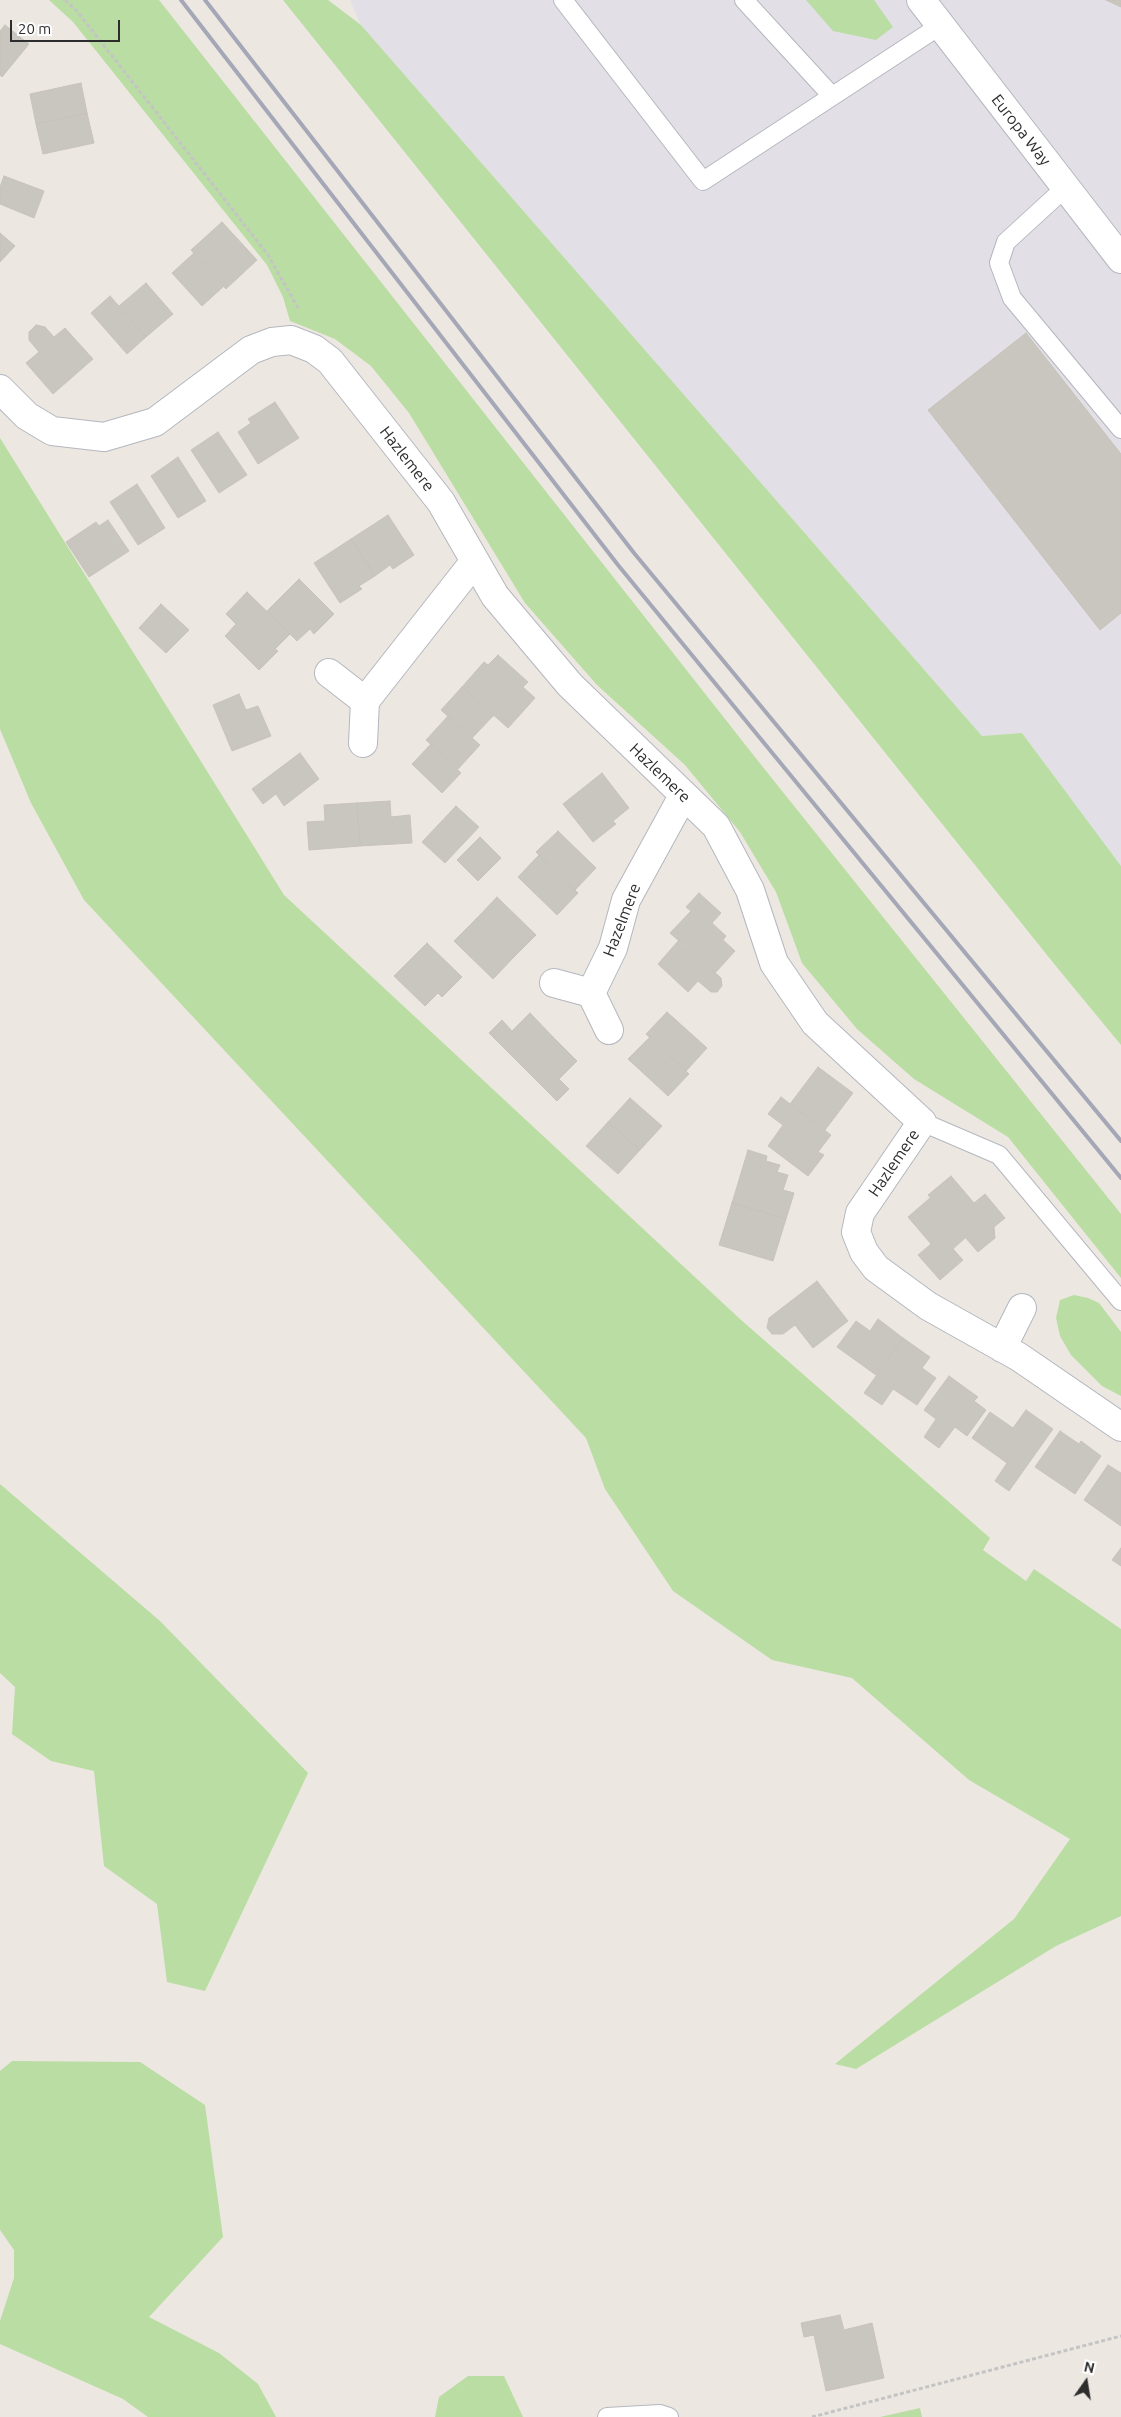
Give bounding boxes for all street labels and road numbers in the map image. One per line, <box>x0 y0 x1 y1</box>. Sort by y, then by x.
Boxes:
street label: Europa Way <box>987 91 1055 169</box>
street label: Hazlemere <box>376 423 438 495</box>
street label: Hazlemere <box>626 739 694 807</box>
street label: Hazelmere <box>599 881 645 959</box>
street label: Hazlemere <box>864 1126 924 1200</box>

